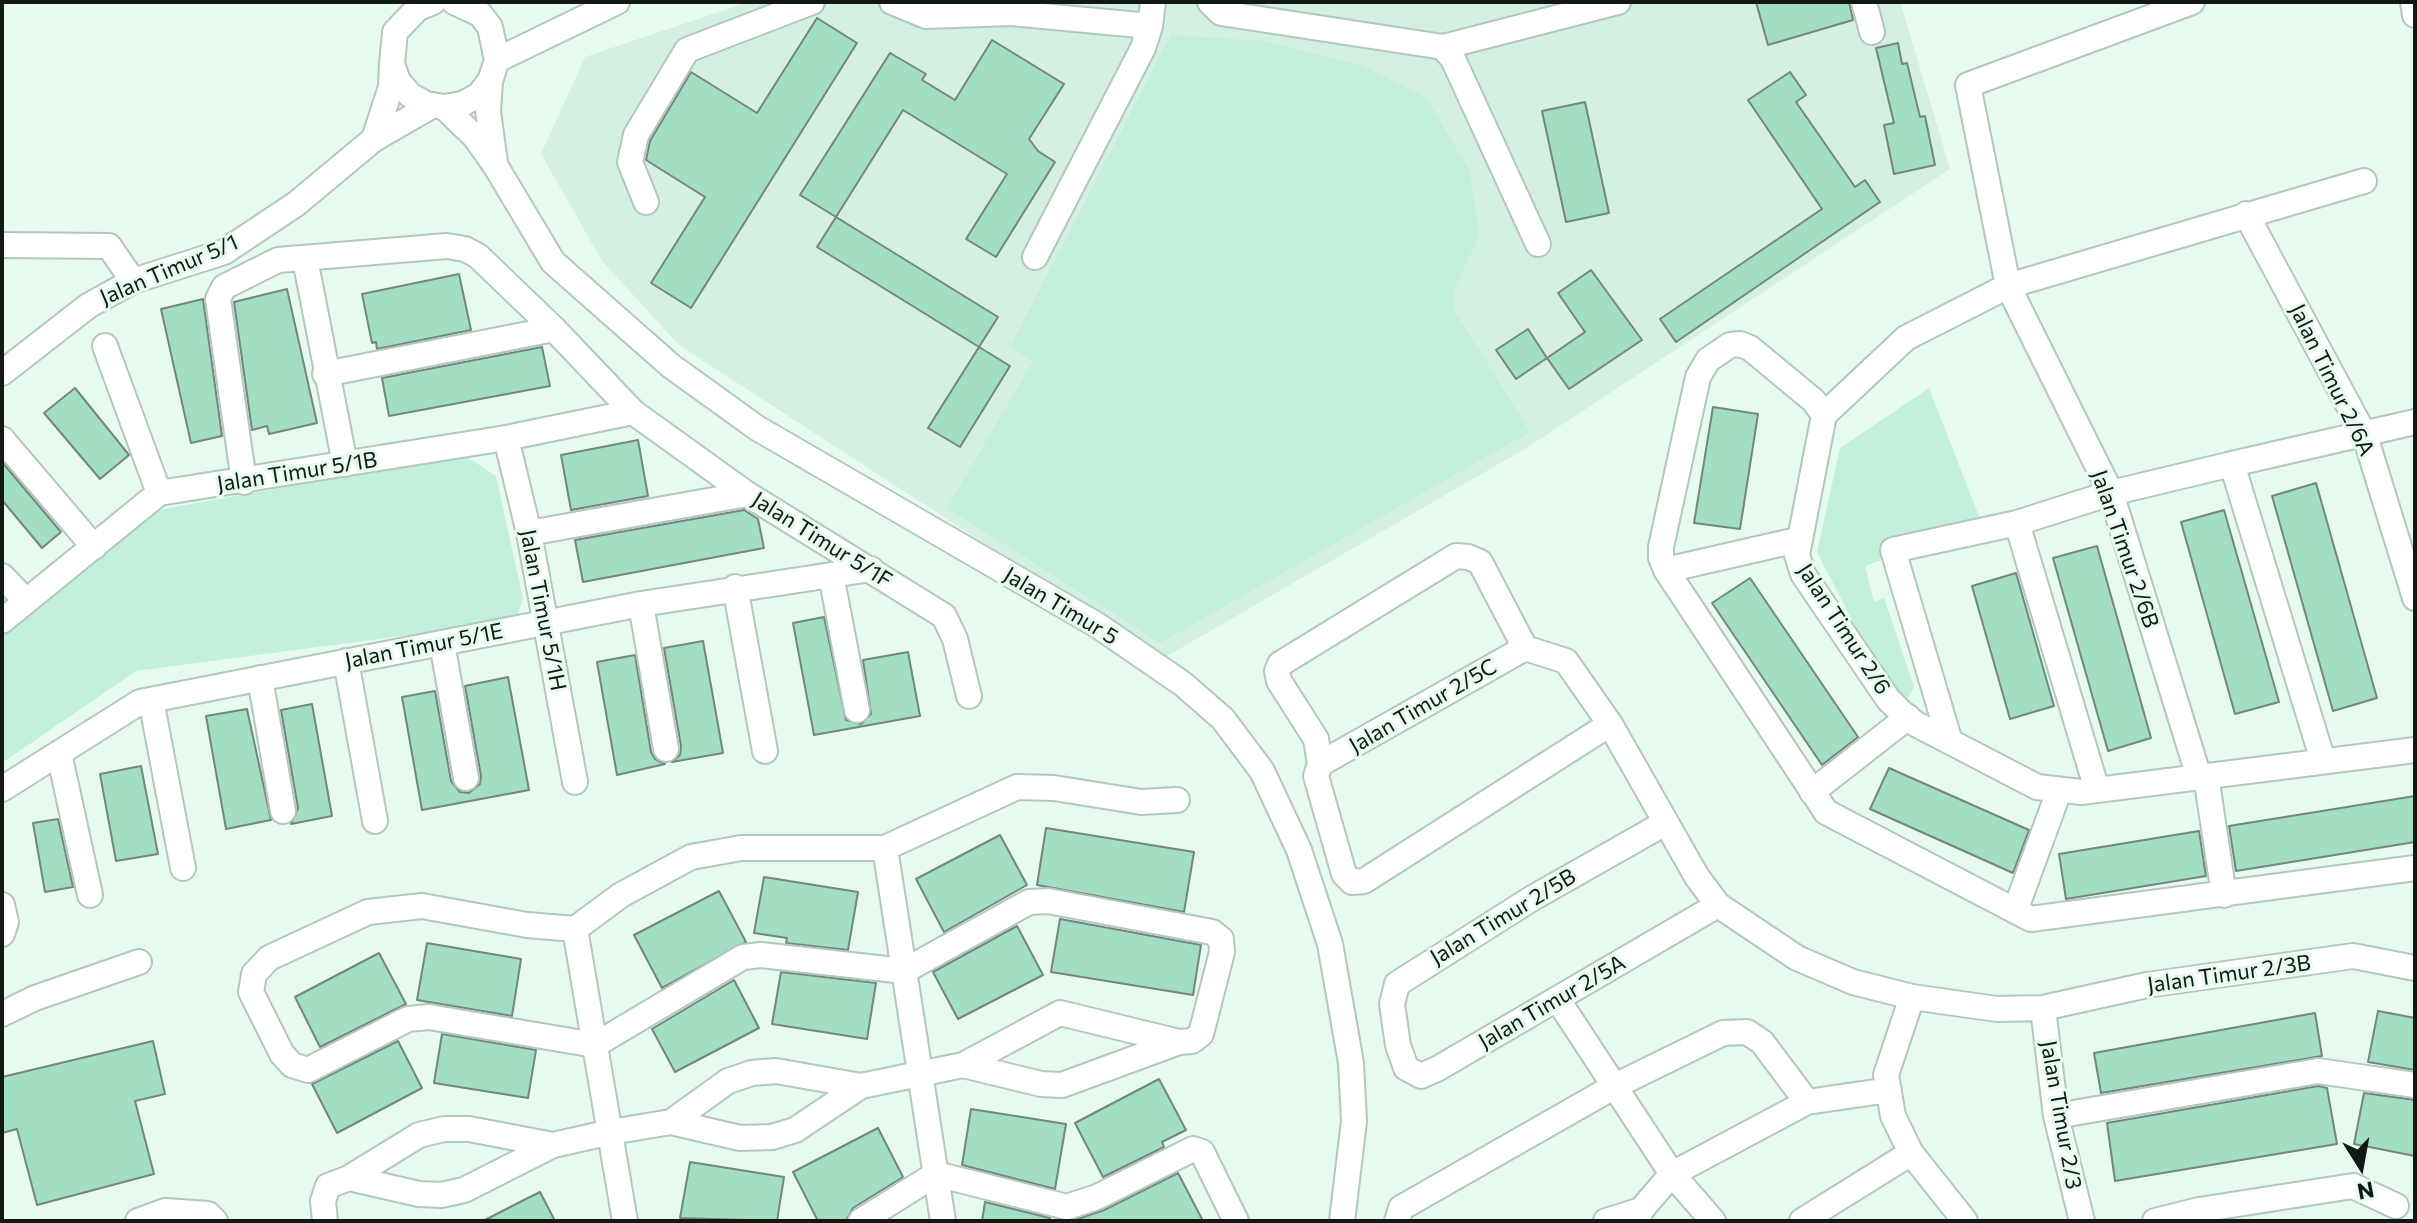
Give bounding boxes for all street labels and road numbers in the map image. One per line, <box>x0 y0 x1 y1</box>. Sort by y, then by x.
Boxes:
street label: Jalan Timur 5/1 <box>96 229 242 311</box>
street label: Jalan Timur 2/6A <box>2284 300 2380 460</box>
street label: Jalan Timur 5/1B <box>215 446 379 498</box>
street label: Jalan Timur 2/6B <box>2086 467 2164 631</box>
street label: Jalan Timur 5/1F <box>747 486 897 594</box>
street label: Jalan Timur 5/1H <box>514 527 572 693</box>
street label: Jalan Timur 2/6 <box>1792 559 1896 699</box>
street label: Jalan Timur 5 <box>999 562 1123 650</box>
street label: Jalan Timur 5/1E <box>343 618 505 674</box>
street label: Jalan Timur 2/5C <box>1345 653 1501 759</box>
street label: Jalan Timur 2/5B <box>1426 863 1580 971</box>
street label: Jalan Timur 2/5A <box>1474 949 1630 1055</box>
street label: Jalan Timur 2/3B <box>2146 949 2312 999</box>
street label: Jalan Timur 2/3 <box>2035 1039 2087 1191</box>

